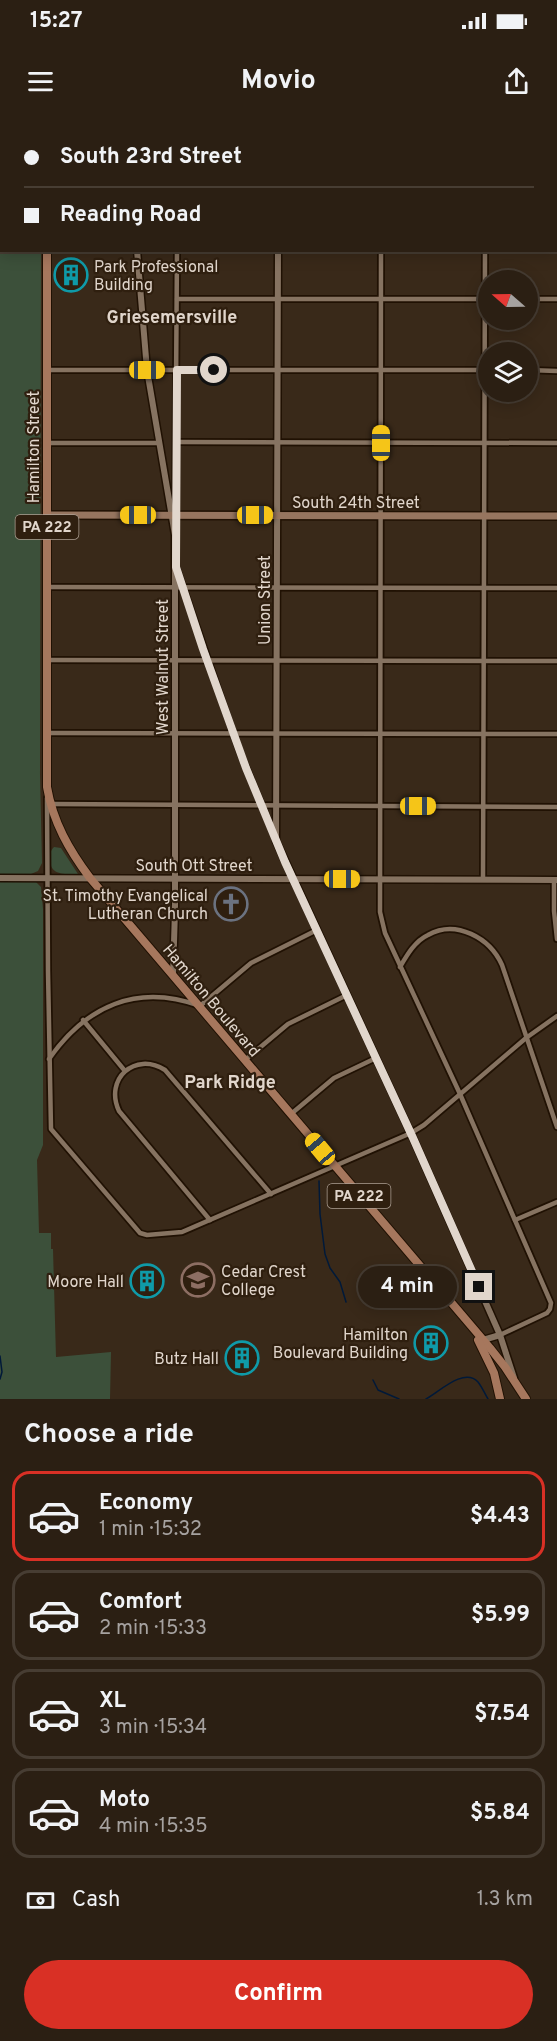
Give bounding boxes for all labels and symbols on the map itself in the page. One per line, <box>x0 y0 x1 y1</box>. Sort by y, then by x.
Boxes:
building icon: Park Professional Building <box>53 257 89 293</box>
place label: Park Professional Building <box>94 258 218 296</box>
north arrow <box>478 270 538 330</box>
district label: Griesemersville <box>107 307 237 330</box>
route start <box>200 356 227 383</box>
car <box>129 361 165 379</box>
street label: Hamilton Street <box>25 391 45 503</box>
car <box>372 425 390 461</box>
street label: South 24th Street <box>292 494 420 514</box>
car <box>120 506 156 524</box>
car <box>237 506 273 524</box>
road number: PA 222 <box>15 515 78 539</box>
street label: Union Street <box>256 555 276 645</box>
street label: West Walnut Street <box>154 599 174 735</box>
car <box>400 797 436 815</box>
street label: South Ott Street <box>135 857 253 877</box>
car <box>324 870 360 888</box>
church icon: St. Timothy Evangelical Lutheran Church <box>213 886 249 922</box>
place label: St. Timothy Evangelical Lutheran Church <box>43 887 208 925</box>
street label: Hamilton Boulevard <box>157 941 263 1062</box>
district label: Park Ridge <box>184 1072 276 1095</box>
car <box>302 1129 338 1169</box>
road number: PA 222 <box>328 1184 391 1208</box>
school or university icon: Cedar Crest College <box>180 1262 216 1298</box>
building icon: Moore Hall <box>129 1263 165 1299</box>
place label: Cedar Crest College <box>221 1263 306 1301</box>
callout: 4 min <box>359 1266 458 1308</box>
place label: Moore Hall <box>47 1273 124 1293</box>
route end <box>465 1273 492 1300</box>
building icon: Hamilton Boulevard Building <box>413 1325 449 1361</box>
place label: Hamilton Boulevard Building <box>273 1326 408 1364</box>
building icon: Butz Hall <box>224 1340 260 1376</box>
place label: Butz Hall <box>154 1350 219 1370</box>

